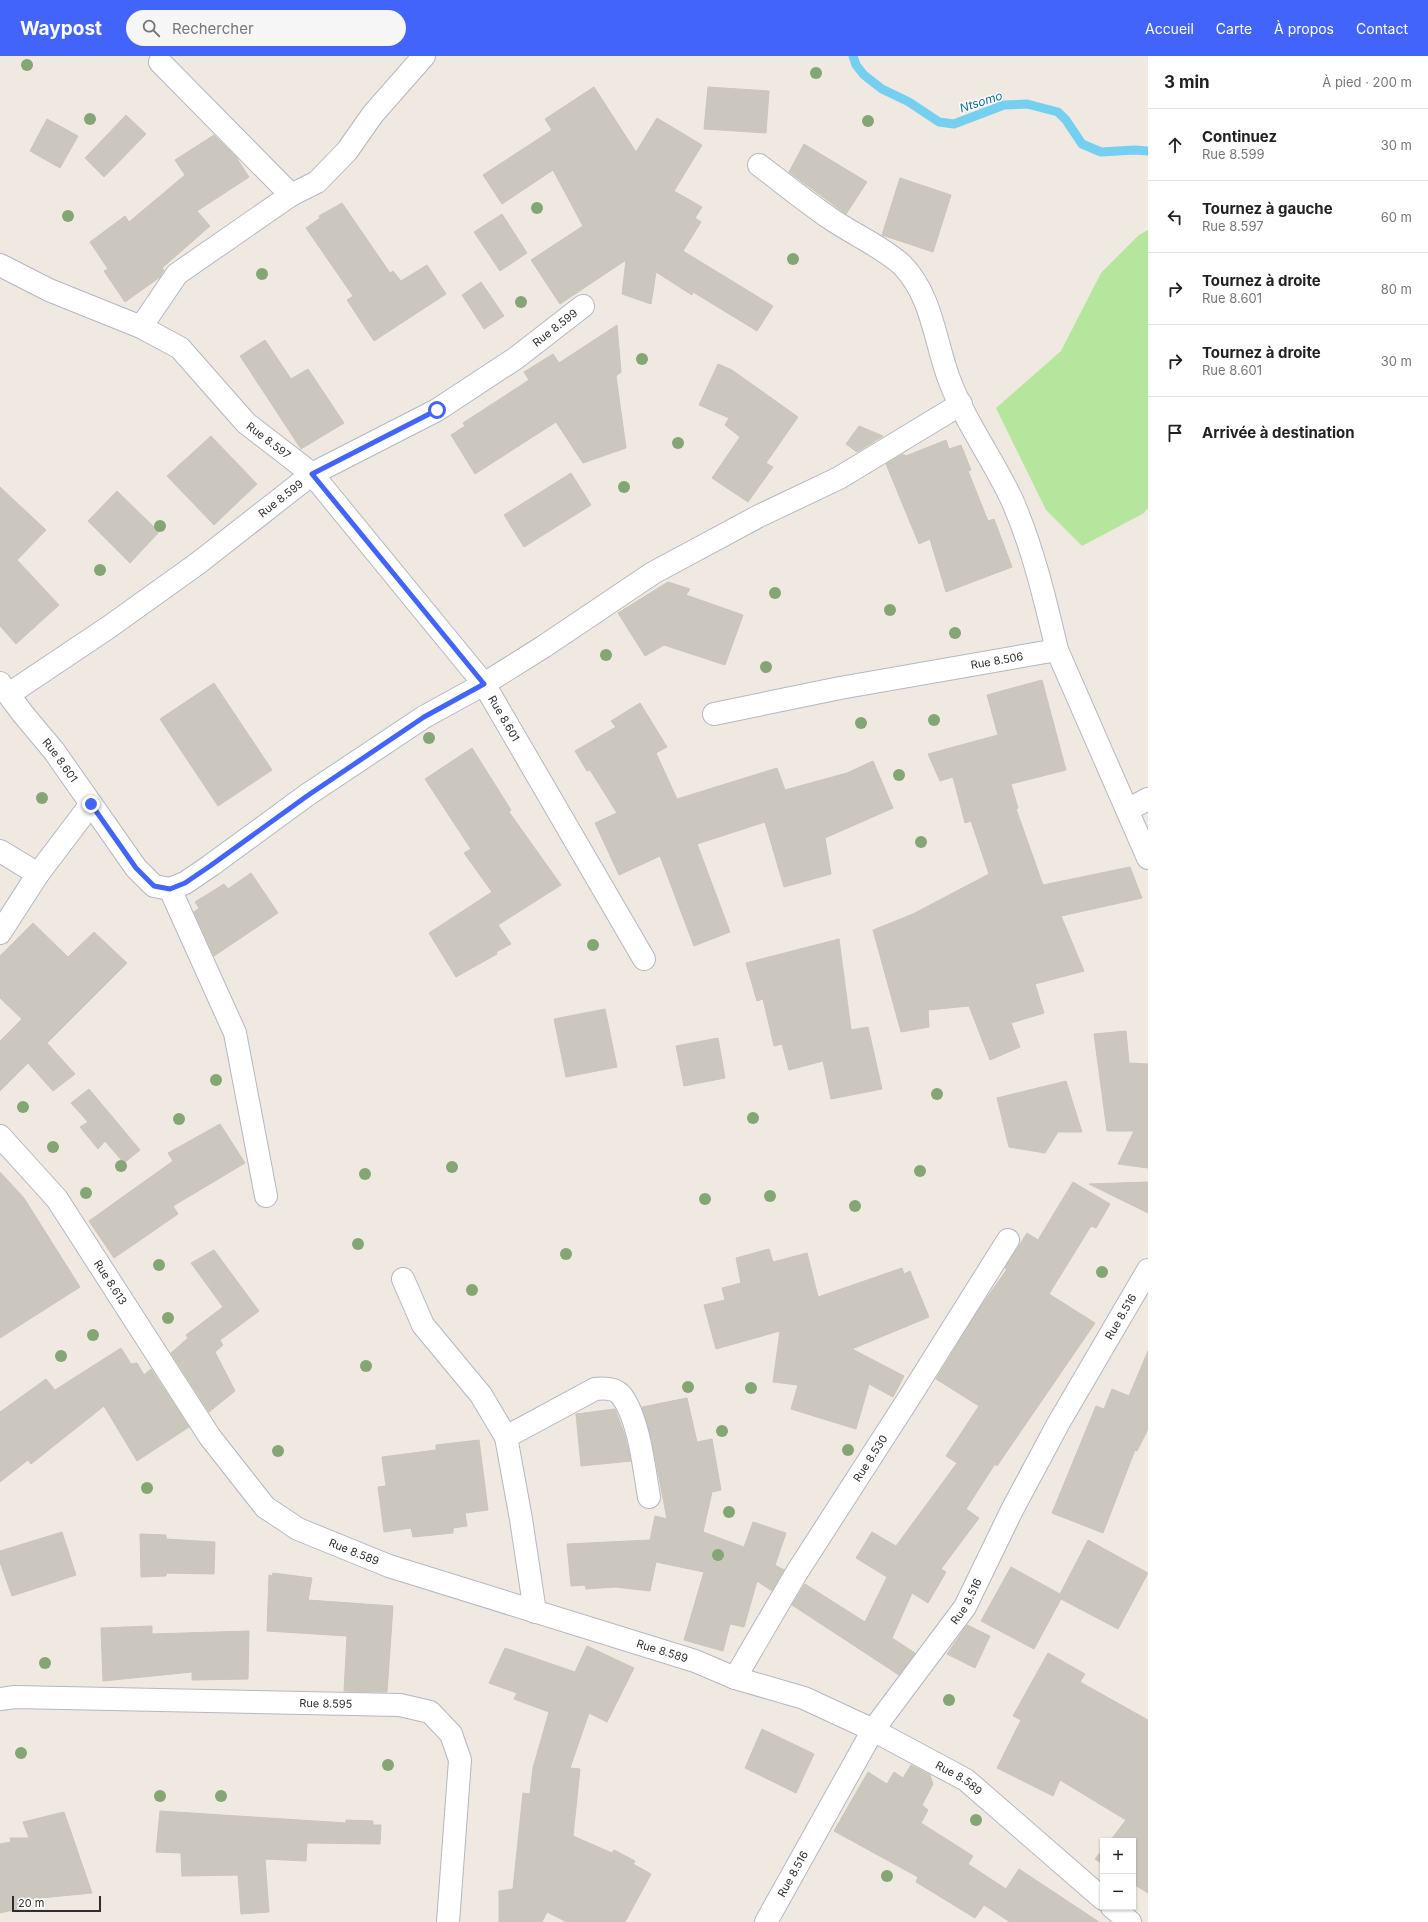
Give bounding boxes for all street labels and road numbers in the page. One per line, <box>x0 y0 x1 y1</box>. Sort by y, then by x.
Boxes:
street label: Rue 8.599 <box>530 306 580 350</box>
street label: Rue 8.597 <box>244 419 294 462</box>
street label: Rue 8.599 <box>256 476 306 520</box>
street label: Rue 8.506 <box>970 649 1025 672</box>
street label: Rue 8.601 <box>485 693 523 744</box>
street label: Rue 8.601 <box>39 736 81 785</box>
street label: Rue 8.613 <box>91 1257 130 1308</box>
street label: Rue 8.516 <box>1102 1291 1140 1342</box>
street label: Rue 8.530 <box>850 1432 890 1484</box>
street label: Rue 8.589 <box>327 1535 381 1568</box>
street label: Rue 8.516 <box>948 1576 985 1627</box>
street label: Rue 8.589 <box>635 1636 690 1665</box>
street label: Rue 8.595 <box>299 1696 353 1711</box>
street label: Rue 8.589 <box>933 1758 985 1798</box>
street label: Rue 8.516 <box>774 1848 811 1900</box>

